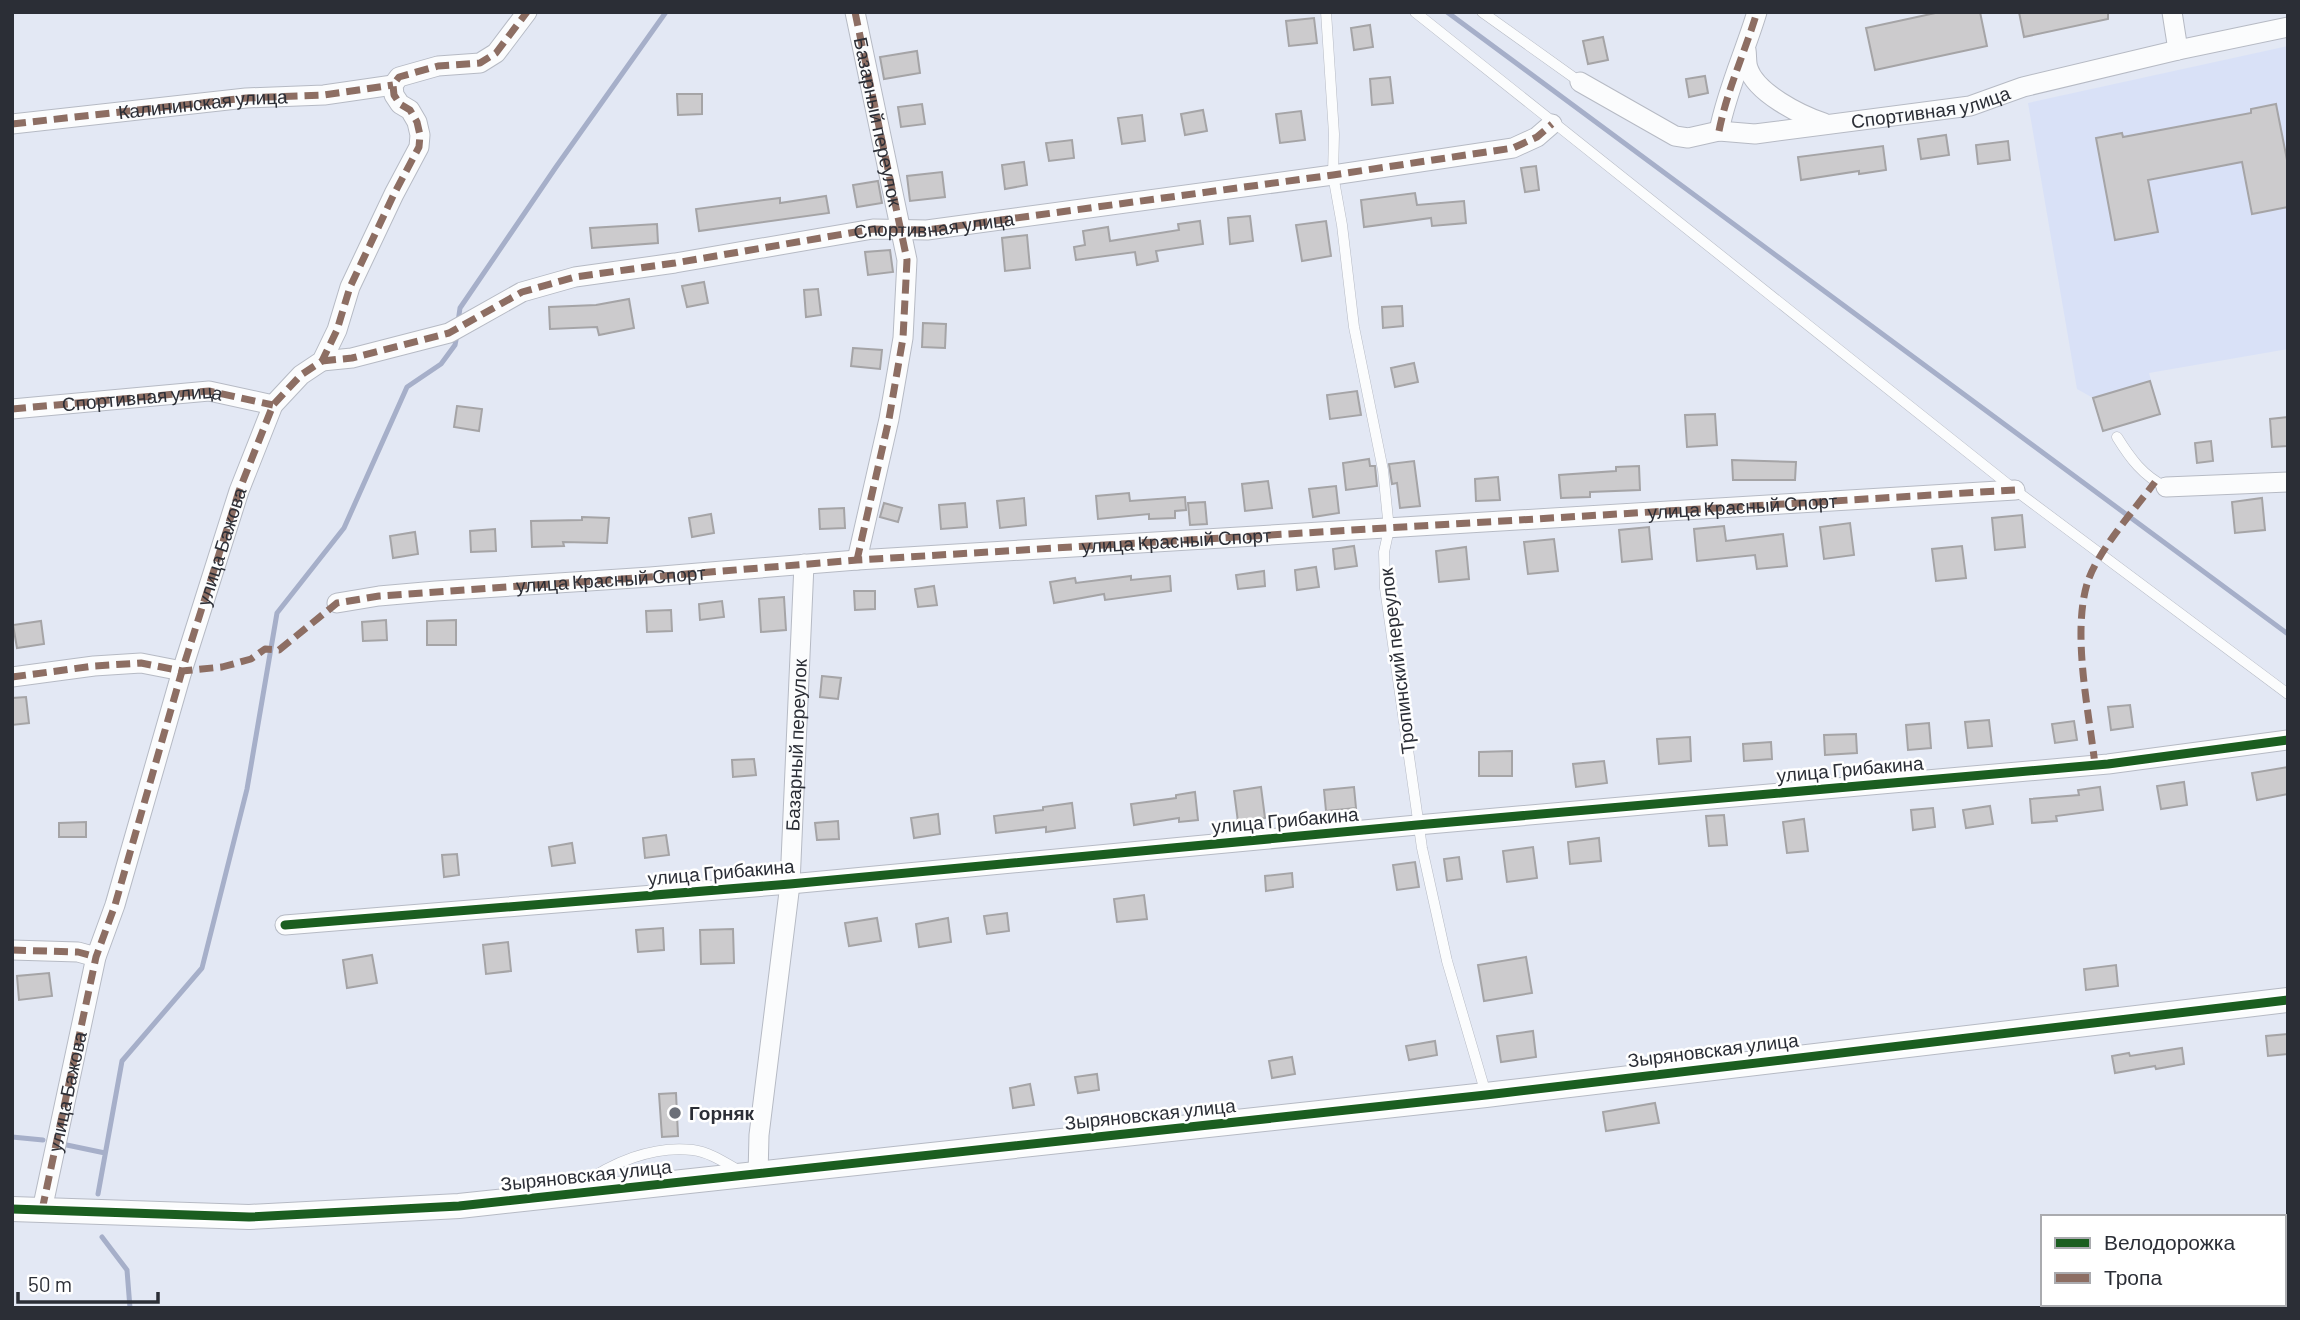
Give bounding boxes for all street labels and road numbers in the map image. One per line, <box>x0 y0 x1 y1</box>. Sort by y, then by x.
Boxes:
street label: Базарный переулок <box>850 35 908 209</box>
street label: Спортивная улица <box>1849 80 2013 132</box>
street label: Калининская улица <box>117 84 288 123</box>
street label: Спортивная улица <box>851 206 1016 243</box>
street label: Спортивная улица <box>61 379 226 415</box>
street label: улица Бажова <box>191 484 251 608</box>
street label: улица Красный Спорт <box>1647 489 1838 523</box>
street label: улица Красный Спорт <box>1081 523 1272 557</box>
street label: улица Красный Спорт <box>515 560 707 597</box>
street label: Тропинский переулок <box>1374 566 1419 755</box>
street label: Базарный переулок <box>780 658 811 832</box>
street label: улица Грибакина <box>1776 751 1925 786</box>
street label: улица Грибакина <box>1211 802 1360 837</box>
street label: улица Грибакина <box>647 854 796 889</box>
street label: Зыряновская улица <box>1626 1028 1800 1071</box>
street label: улица Бажова <box>43 1029 91 1154</box>
street label: Зыряновская улица <box>1063 1093 1237 1134</box>
street label: Зыряновская улица <box>499 1154 673 1195</box>

